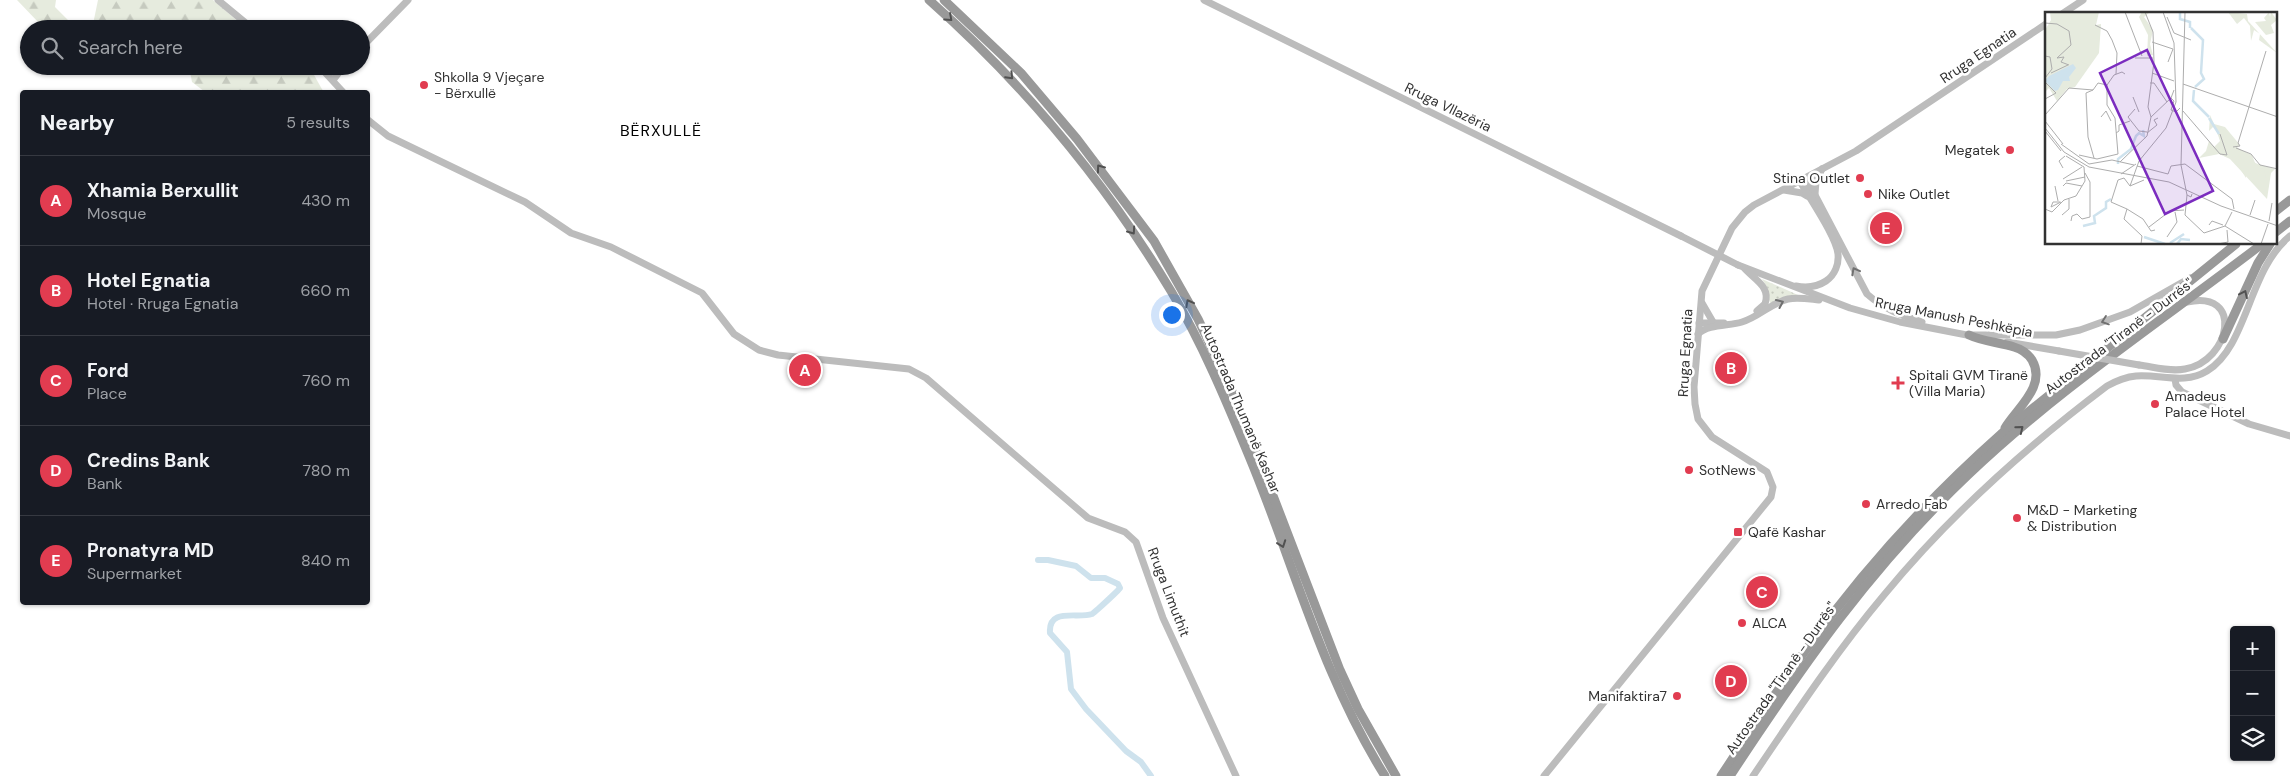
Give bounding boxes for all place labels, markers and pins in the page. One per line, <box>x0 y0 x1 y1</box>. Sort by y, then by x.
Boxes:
place label: Shkolla 9 Vjeçare - Bërxullë <box>434 68 544 102</box>
marker: Shkolla 9 Vjeçare - Bërxullë <box>418 79 430 91</box>
place label: Megatek <box>1945 141 2000 159</box>
marker: Megatek <box>2004 144 2016 156</box>
place label: Stina Outlet <box>1773 169 1850 187</box>
marker: Stina Outlet <box>1854 172 1866 184</box>
place label: Nike Outlet <box>1878 185 1950 203</box>
marker: Nike Outlet <box>1862 188 1874 200</box>
pin: E <box>1870 209 1902 247</box>
pin: B <box>1715 349 1747 387</box>
pin: A <box>789 351 821 389</box>
place label: Spitali GVM Tiranë (Villa Maria) <box>1909 366 2028 400</box>
marker: Spitali GVM Tiranë (Villa Maria) <box>1891 376 1905 390</box>
place label: Amadeus Palace Hotel <box>2165 387 2245 421</box>
marker: Amadeus Palace Hotel <box>2149 398 2161 410</box>
place label: SotNews <box>1699 461 1756 479</box>
marker: SotNews <box>1683 464 1695 476</box>
place label: Arredo Fab <box>1876 495 1948 513</box>
marker: Arredo Fab <box>1860 498 1872 510</box>
place label: M&D - Marketing & Distribution <box>2027 501 2137 535</box>
marker: M&D - Marketing & Distribution <box>2011 512 2023 524</box>
place label: Qafë Kashar <box>1748 523 1826 541</box>
marker: Qafë Kashar <box>1732 526 1744 538</box>
pin: C <box>1746 573 1778 611</box>
place label: ALCA <box>1752 614 1787 632</box>
marker: ALCA <box>1736 617 1748 629</box>
pin: D <box>1715 662 1747 700</box>
place label: Manifaktira7 <box>1588 687 1667 705</box>
marker: Manifaktira7 <box>1671 690 1683 702</box>

